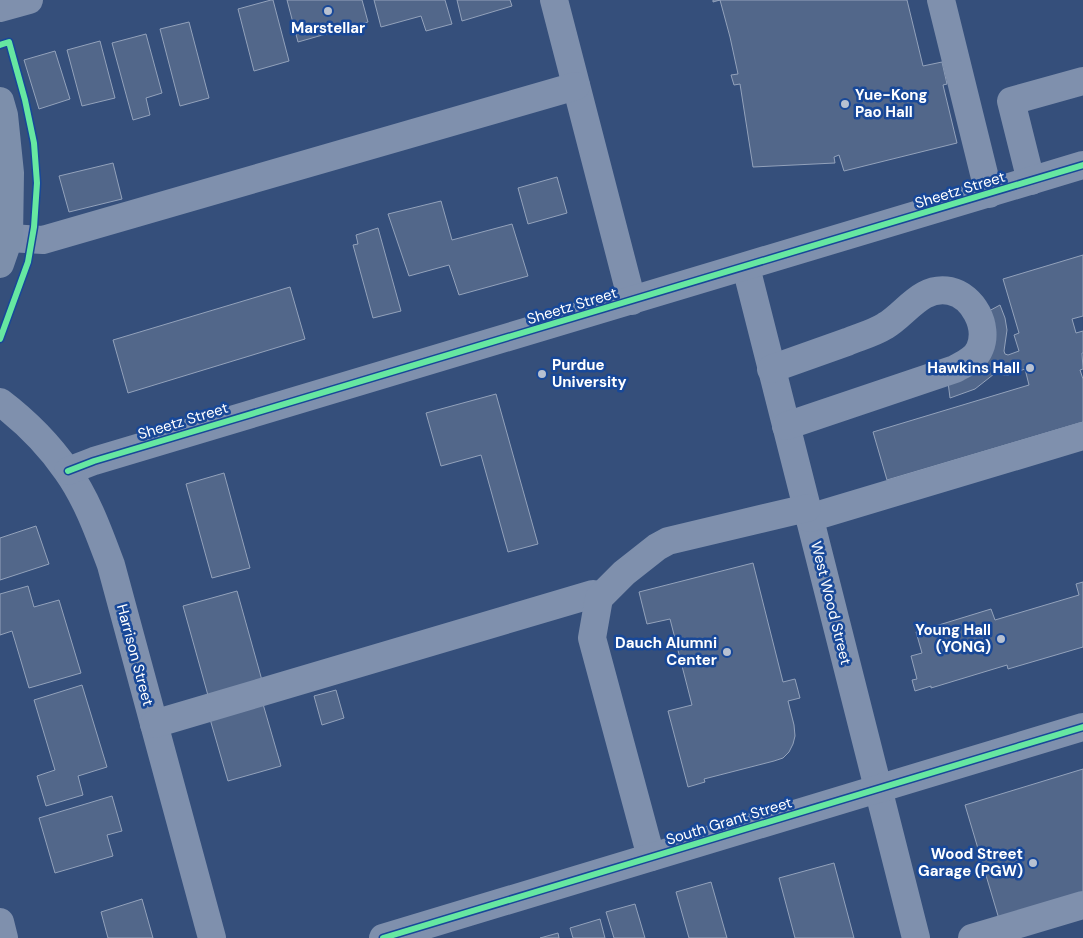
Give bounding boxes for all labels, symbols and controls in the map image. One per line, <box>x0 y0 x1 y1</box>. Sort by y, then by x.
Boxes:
marker: Marstellar <box>322 5 334 17</box>
place label: Marstellar <box>291 18 365 38</box>
place label: Yue-Kong Pao Hall <box>855 85 928 122</box>
marker: Yue-Kong Pao Hall <box>839 98 851 110</box>
street label: Sheetz Street <box>912 167 1008 213</box>
street label: Sheetz Street <box>524 283 620 329</box>
place label: Purdue University <box>552 355 627 392</box>
place label: Hawkins Hall <box>927 358 1020 378</box>
marker: Hawkins Hall <box>1024 362 1036 374</box>
marker: Purdue University <box>536 368 548 380</box>
street label: Sheetz Street <box>135 398 231 444</box>
street label: West Wood Street <box>806 539 856 667</box>
street label: Harrison Street <box>112 602 158 708</box>
place label: Young Hall (YONG) <box>915 620 991 657</box>
place label: Dauch Alumni Center <box>615 633 717 670</box>
marker: Young Hall (YONG) <box>995 633 1007 645</box>
marker: Dauch Alumni Center <box>721 646 733 658</box>
street label: South Grant Street <box>664 792 795 850</box>
place label: Wood Street Garage (PGW) <box>918 844 1023 881</box>
marker: Wood Street Garage (PGW) <box>1027 857 1039 869</box>

